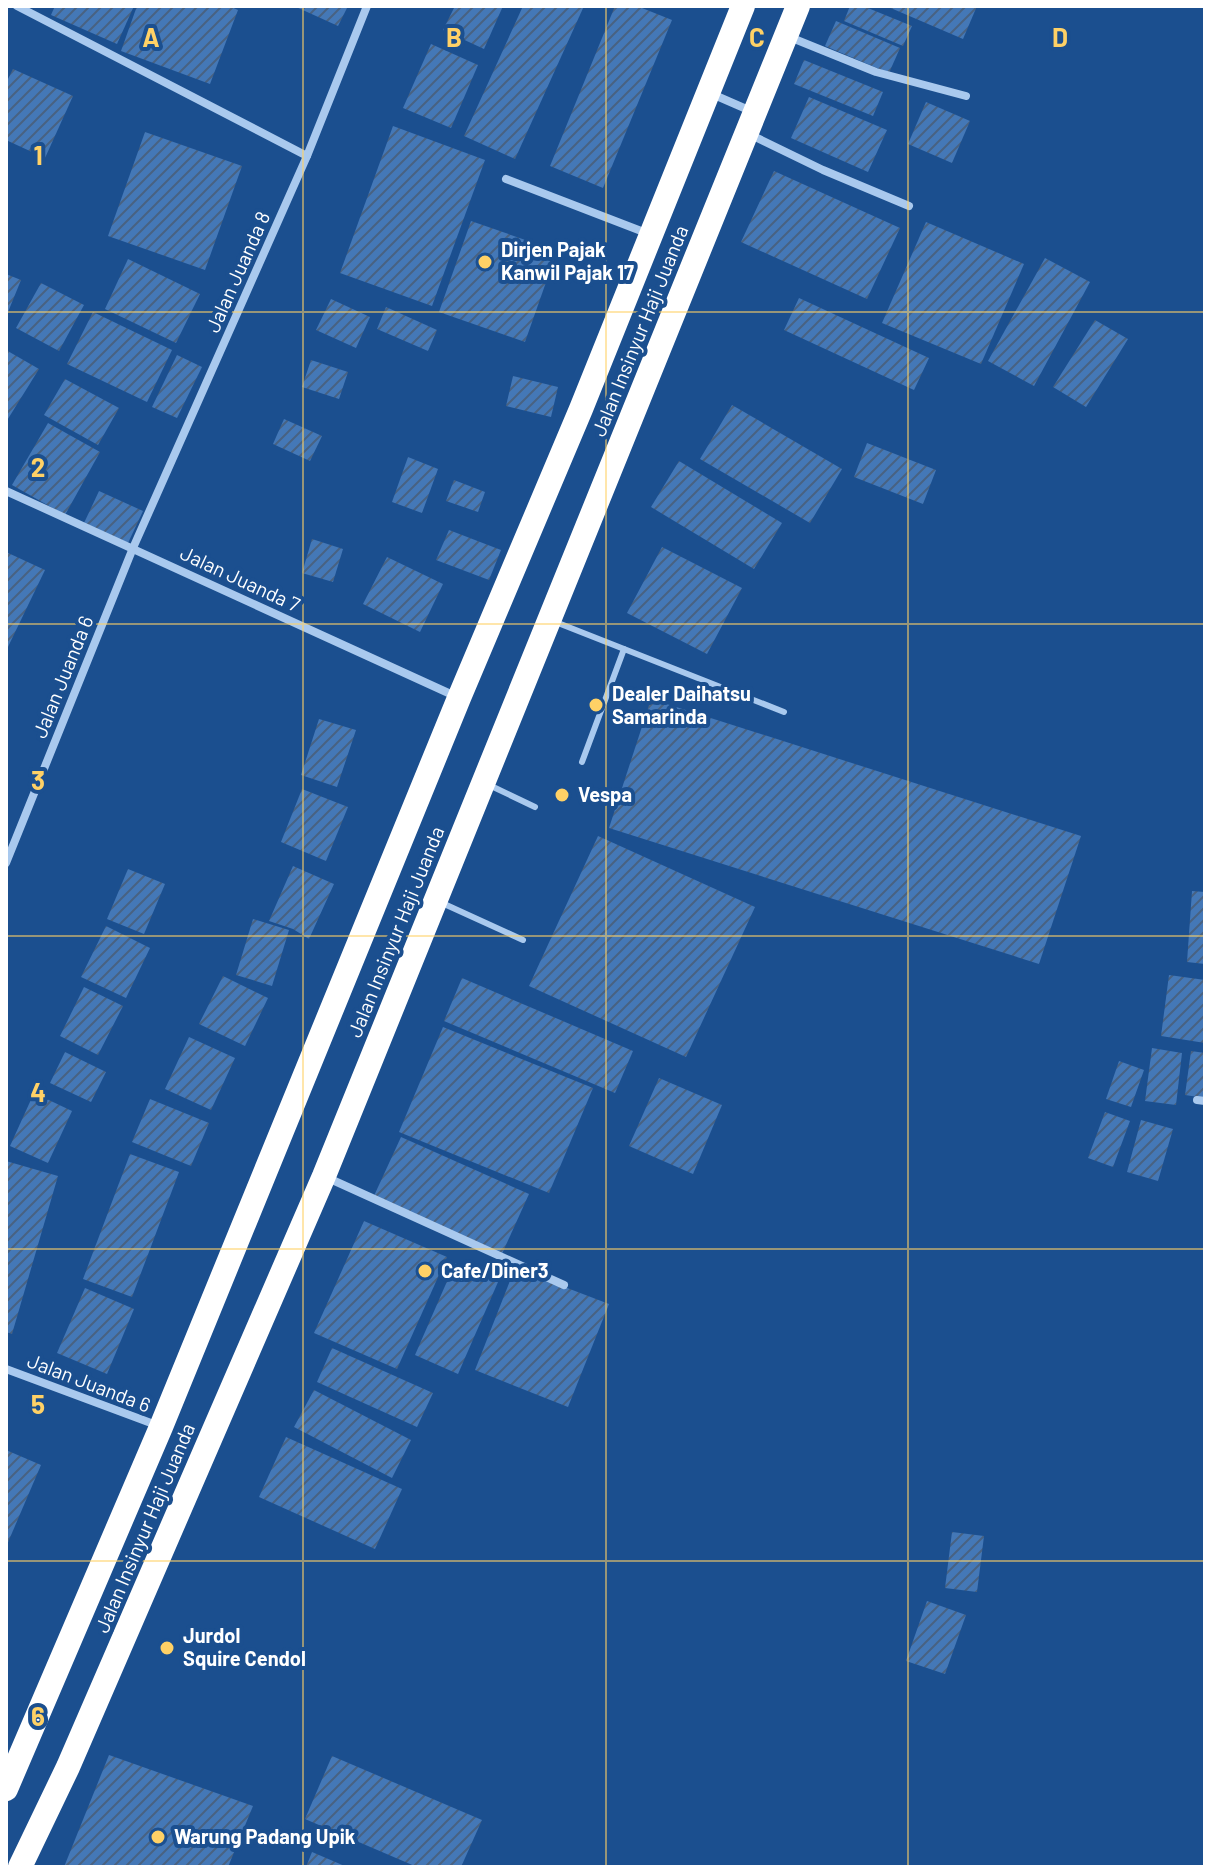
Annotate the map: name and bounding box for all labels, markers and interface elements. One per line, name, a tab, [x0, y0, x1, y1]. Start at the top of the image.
text: A	[142, 21, 160, 52]
text: B	[446, 21, 462, 52]
text: C	[749, 21, 765, 52]
text: D	[1052, 21, 1068, 52]
text: 1	[33, 139, 43, 170]
street label: Jalan Juanda 8	[200, 207, 274, 336]
street label: Jalan Insinyur Haji Juanda	[586, 222, 692, 440]
place label: Dirjen Pajak Kanwil Pajak 17	[501, 237, 634, 284]
marker: Dirjen Pajak Kanwil Pajak 17	[476, 253, 494, 271]
text: 2	[31, 451, 45, 482]
street label: Jalan Juanda 7	[177, 540, 304, 616]
street label: Jalan Juanda 6	[27, 612, 98, 741]
place label: Dealer Daihatsu Samarinda	[612, 681, 751, 728]
marker: Dealer Daihatsu Samarinda	[587, 696, 605, 714]
text: 3	[31, 764, 45, 795]
place label: Vespa	[578, 782, 632, 806]
marker: Vespa	[553, 786, 571, 804]
street label: Jalan Insinyur Haji Juanda	[342, 823, 448, 1041]
text: 4	[30, 1076, 46, 1107]
place label: Cafe/Diner3	[441, 1258, 549, 1282]
marker: Cafe/Diner3	[416, 1262, 434, 1280]
street label: Jalan Juanda 6	[24, 1348, 154, 1417]
text: 5	[31, 1388, 45, 1419]
street label: Jalan Insinyur Haji Juanda	[89, 1419, 199, 1636]
place label: Jurdol Squire Cendol	[183, 1623, 306, 1670]
marker: Jurdol Squire Cendol	[158, 1639, 176, 1657]
text: 6	[31, 1700, 45, 1731]
place label: Warung Padang Upik	[174, 1824, 356, 1848]
marker: Warung Padang Upik	[149, 1828, 167, 1846]

